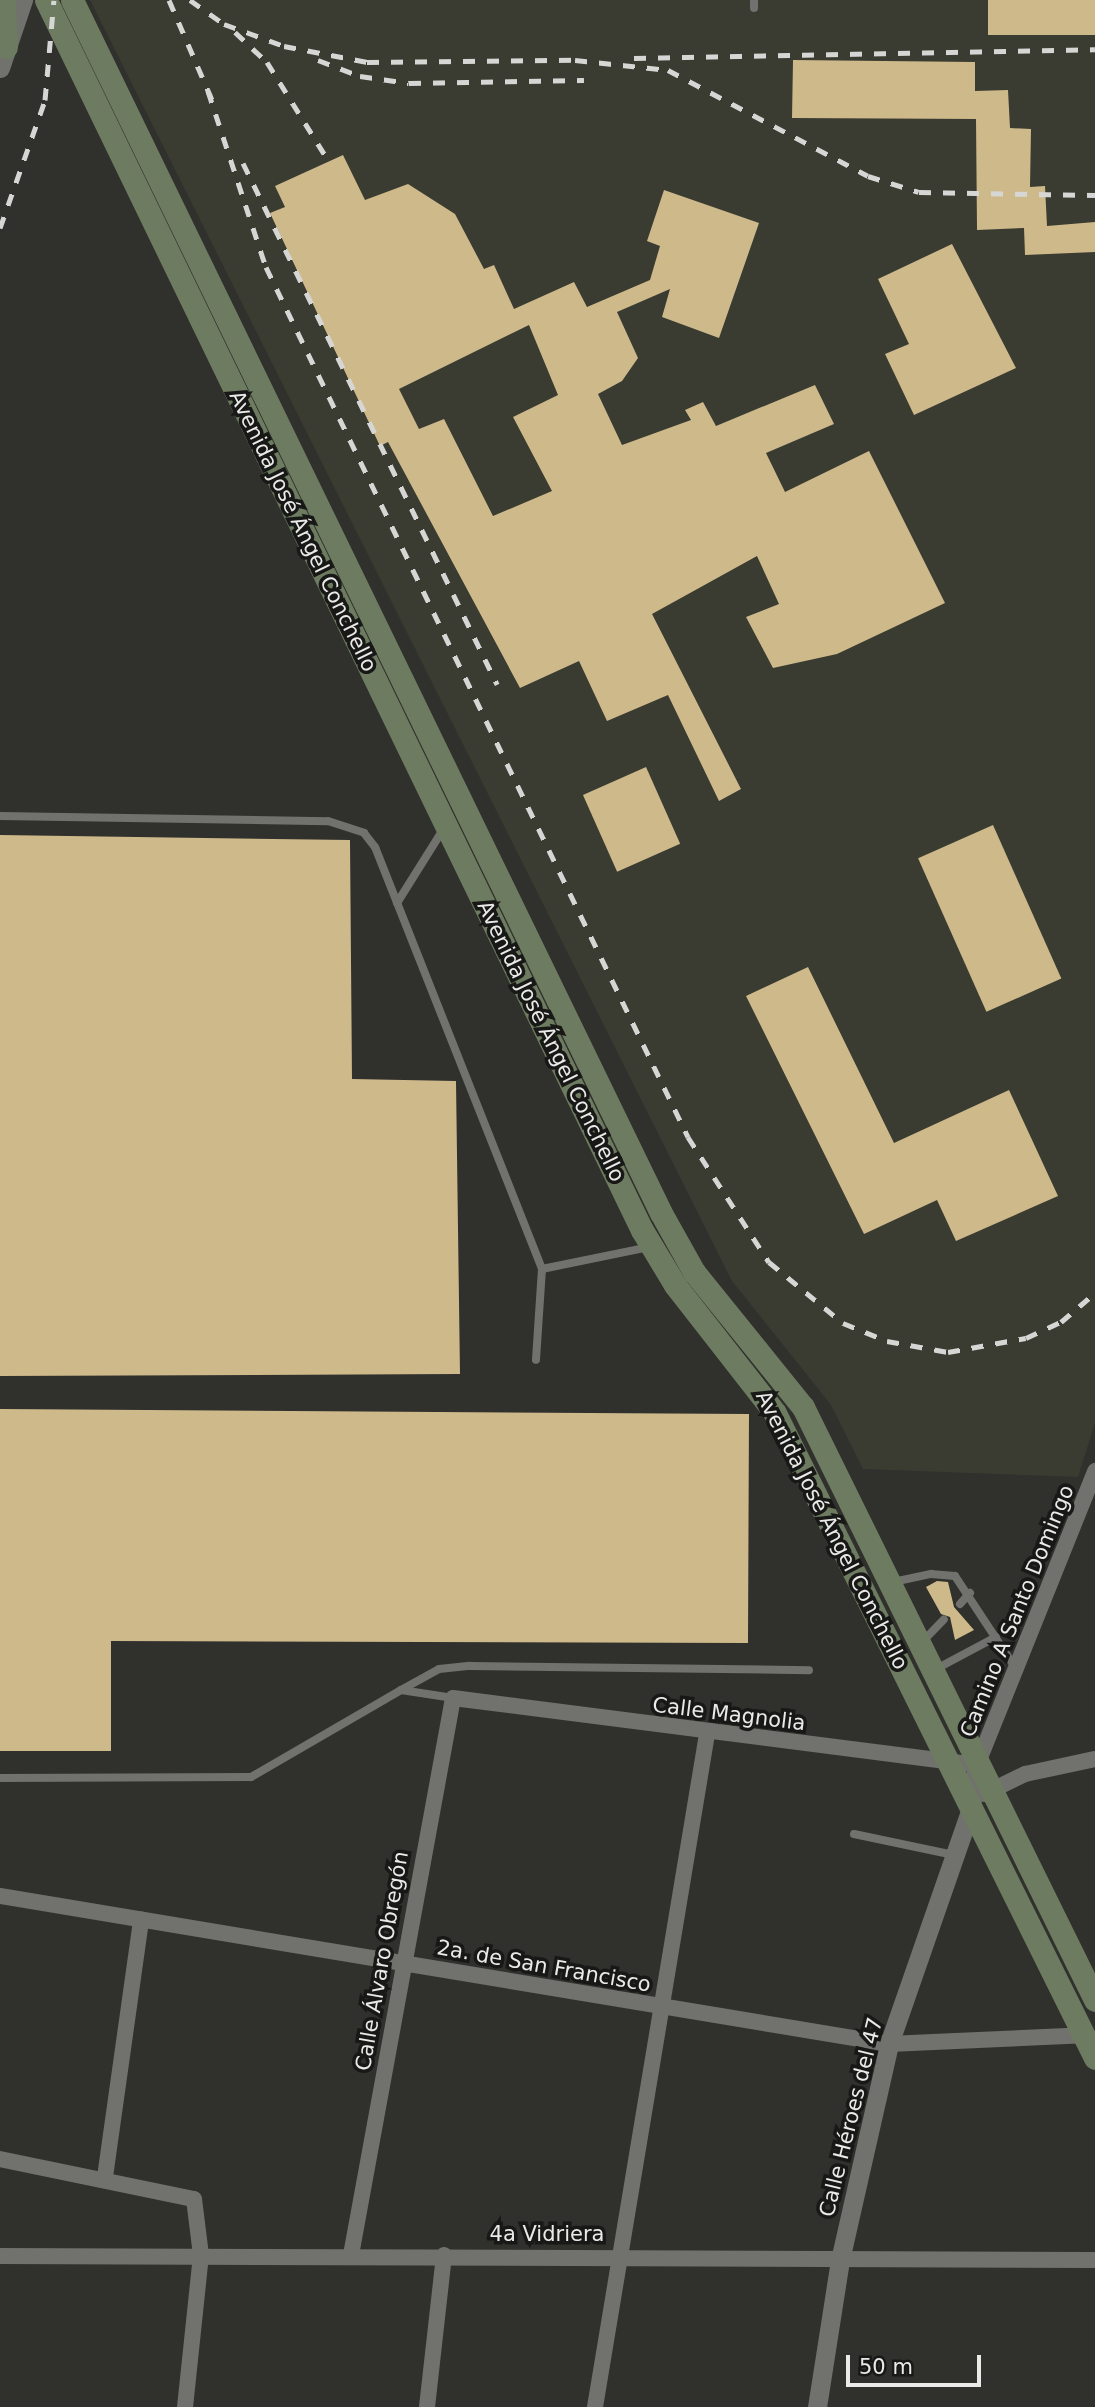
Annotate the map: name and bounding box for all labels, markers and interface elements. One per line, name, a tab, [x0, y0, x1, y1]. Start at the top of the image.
street label: Avenida José Ángel Conchello	[224, 386, 382, 676]
street label: Avenida José Ángel Conchello	[472, 896, 630, 1186]
street label: Avenida José Ángel Conchello	[750, 1386, 914, 1674]
street label: Camino A Santo Domingo	[955, 1481, 1079, 1741]
street label: Calle Magnolia	[651, 1692, 807, 1736]
street label: Calle Álvaro Obregón	[350, 1849, 414, 2073]
street label: 2a. de San Francisco	[435, 1935, 653, 1997]
street label: Calle Héroes del 47	[814, 2015, 888, 2219]
street label: 4a Vidriera	[490, 2221, 604, 2247]
scale bar	[850, 2340, 985, 2384]
text: 50 m	[859, 2355, 913, 2379]

